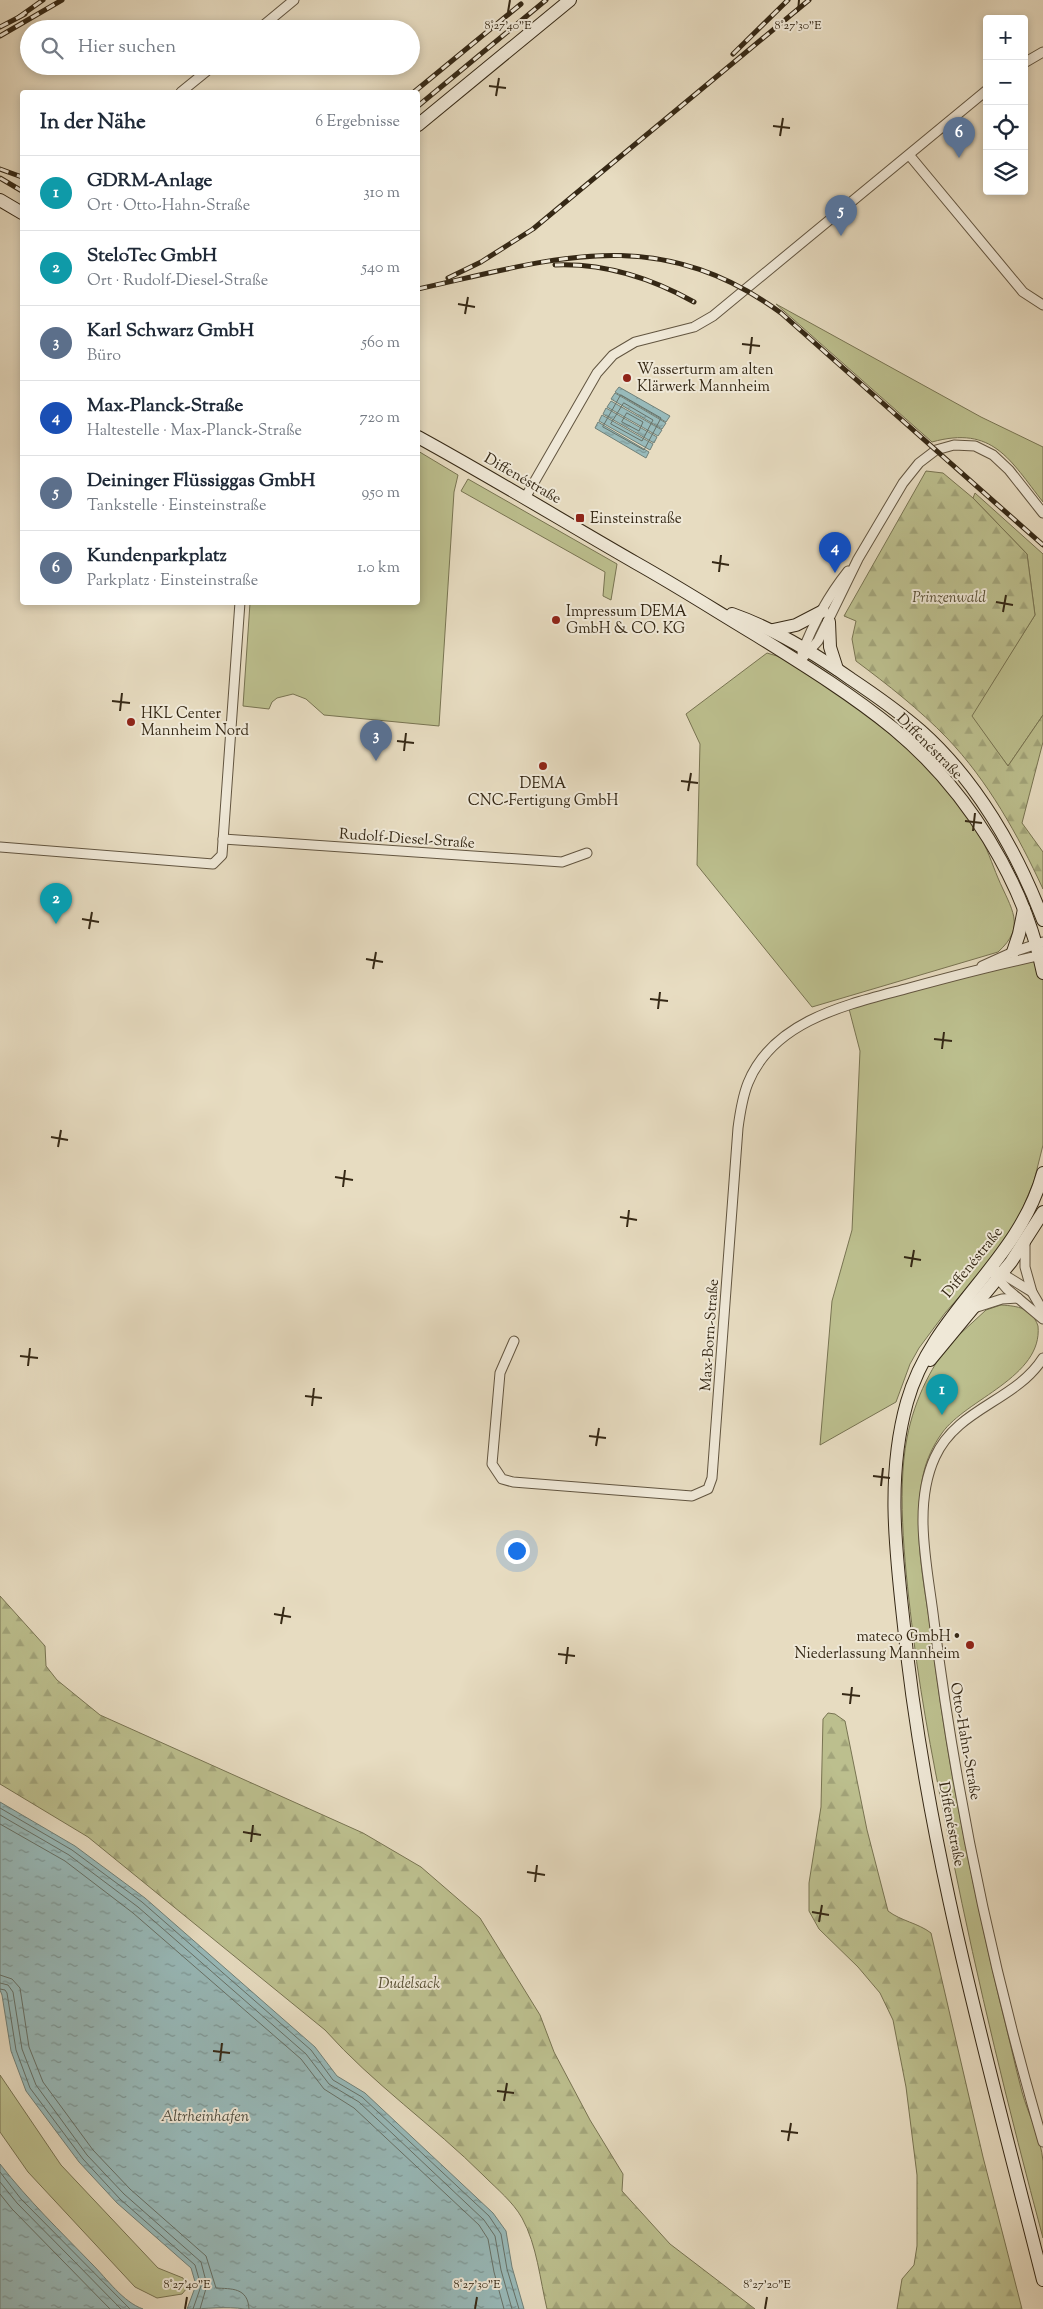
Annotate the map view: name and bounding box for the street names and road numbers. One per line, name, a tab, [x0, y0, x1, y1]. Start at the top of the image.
street label: Diffenéstraße	[480, 449, 565, 510]
street label: Diffenéstraße	[891, 709, 967, 785]
street label: Rudolf-Diesel-Straße	[338, 824, 476, 855]
street label: Diffenéstraße	[938, 1223, 1008, 1303]
street label: Max-Born-Straße	[696, 1278, 725, 1392]
street label: Otto-Hahn-Straße	[944, 1681, 985, 1802]
street label: Diffenéstraße	[932, 1780, 969, 1869]

